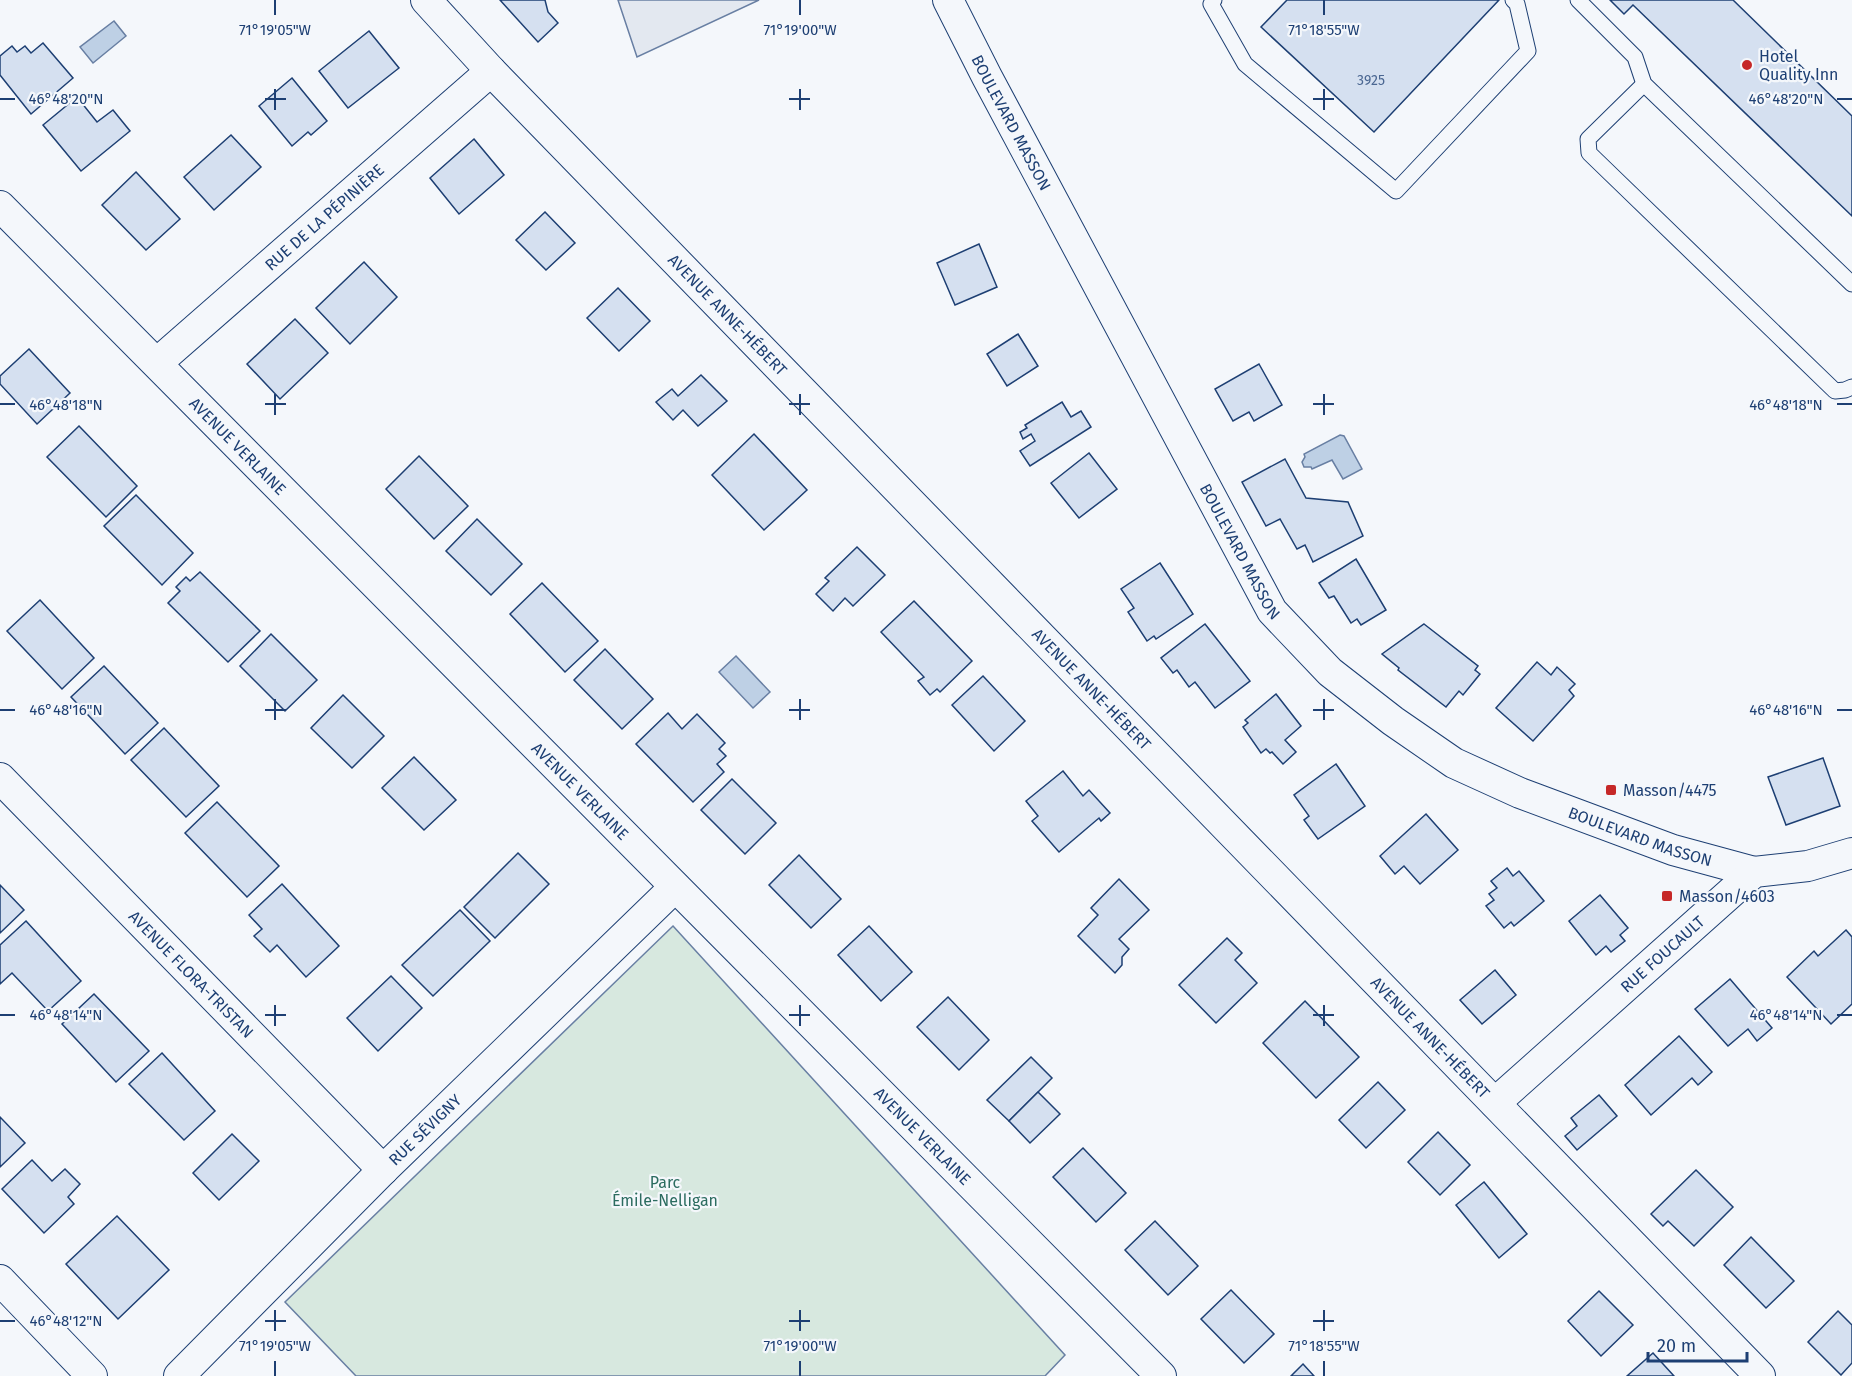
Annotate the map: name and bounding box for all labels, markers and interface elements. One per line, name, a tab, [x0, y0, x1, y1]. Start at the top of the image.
text: 71°19'05"W	[239, 21, 312, 39]
text: 71°19'00"W	[763, 21, 837, 39]
text: 71°18'55"W	[1288, 21, 1360, 39]
place label: Hotel Quality Inn	[1759, 47, 1838, 84]
street label: BOULEVARD MASSON	[967, 52, 1055, 194]
marker: Hotel Quality Inn	[1740, 58, 1754, 72]
house number: 3925	[1357, 72, 1385, 89]
text: 46°48'20"N	[29, 90, 103, 108]
text: 46°48'20"N	[1749, 90, 1823, 108]
street label: RUE DE LA PÉPINIÈRE	[261, 160, 388, 274]
street label: AVENUE ANNE-HÉBERT	[664, 250, 791, 380]
street label: AVENUE VERLAINE	[185, 394, 290, 499]
text: 46°48'18"N	[29, 396, 103, 414]
text: 46°48'18"N	[1749, 396, 1823, 414]
street label: BOULEVARD MASSON	[1196, 481, 1284, 624]
street label: AVENUE ANNE-HÉBERT	[1028, 624, 1155, 754]
text: 46°48'16"N	[29, 701, 103, 719]
text: 46°48'16"N	[1749, 701, 1823, 719]
street label: AVENUE VERLAINE	[528, 739, 632, 844]
place label: Masson/4475	[1623, 781, 1717, 800]
marker: Masson/4475	[1604, 783, 1618, 797]
street label: BOULEVARD MASSON	[1566, 803, 1714, 870]
place label: Masson/4603	[1679, 887, 1775, 906]
marker: Masson/4603	[1660, 889, 1674, 903]
street label: AVENUE FLORA-TRISTAN	[125, 907, 257, 1042]
street label: RUE FOUCAULT	[1617, 912, 1709, 997]
street label: AVENUE ANNE-HÉBERT	[1367, 973, 1494, 1103]
text: 46°48'14"N	[30, 1006, 102, 1024]
text: 46°48'14"N	[1750, 1006, 1822, 1024]
street label: AVENUE VERLAINE	[870, 1084, 975, 1189]
street label: RUE SÉVIGNY	[385, 1090, 465, 1169]
park label: Parc Émile-Nelligan	[612, 1173, 718, 1210]
text: 46°48'12"N	[29, 1312, 103, 1330]
scale bar	[1648, 1325, 1747, 1363]
text: 20 m	[1657, 1335, 1696, 1357]
text: 71°19'05"W	[239, 1337, 312, 1355]
text: 71°19'00"W	[763, 1337, 837, 1355]
text: 71°18'55"W	[1288, 1337, 1360, 1355]

